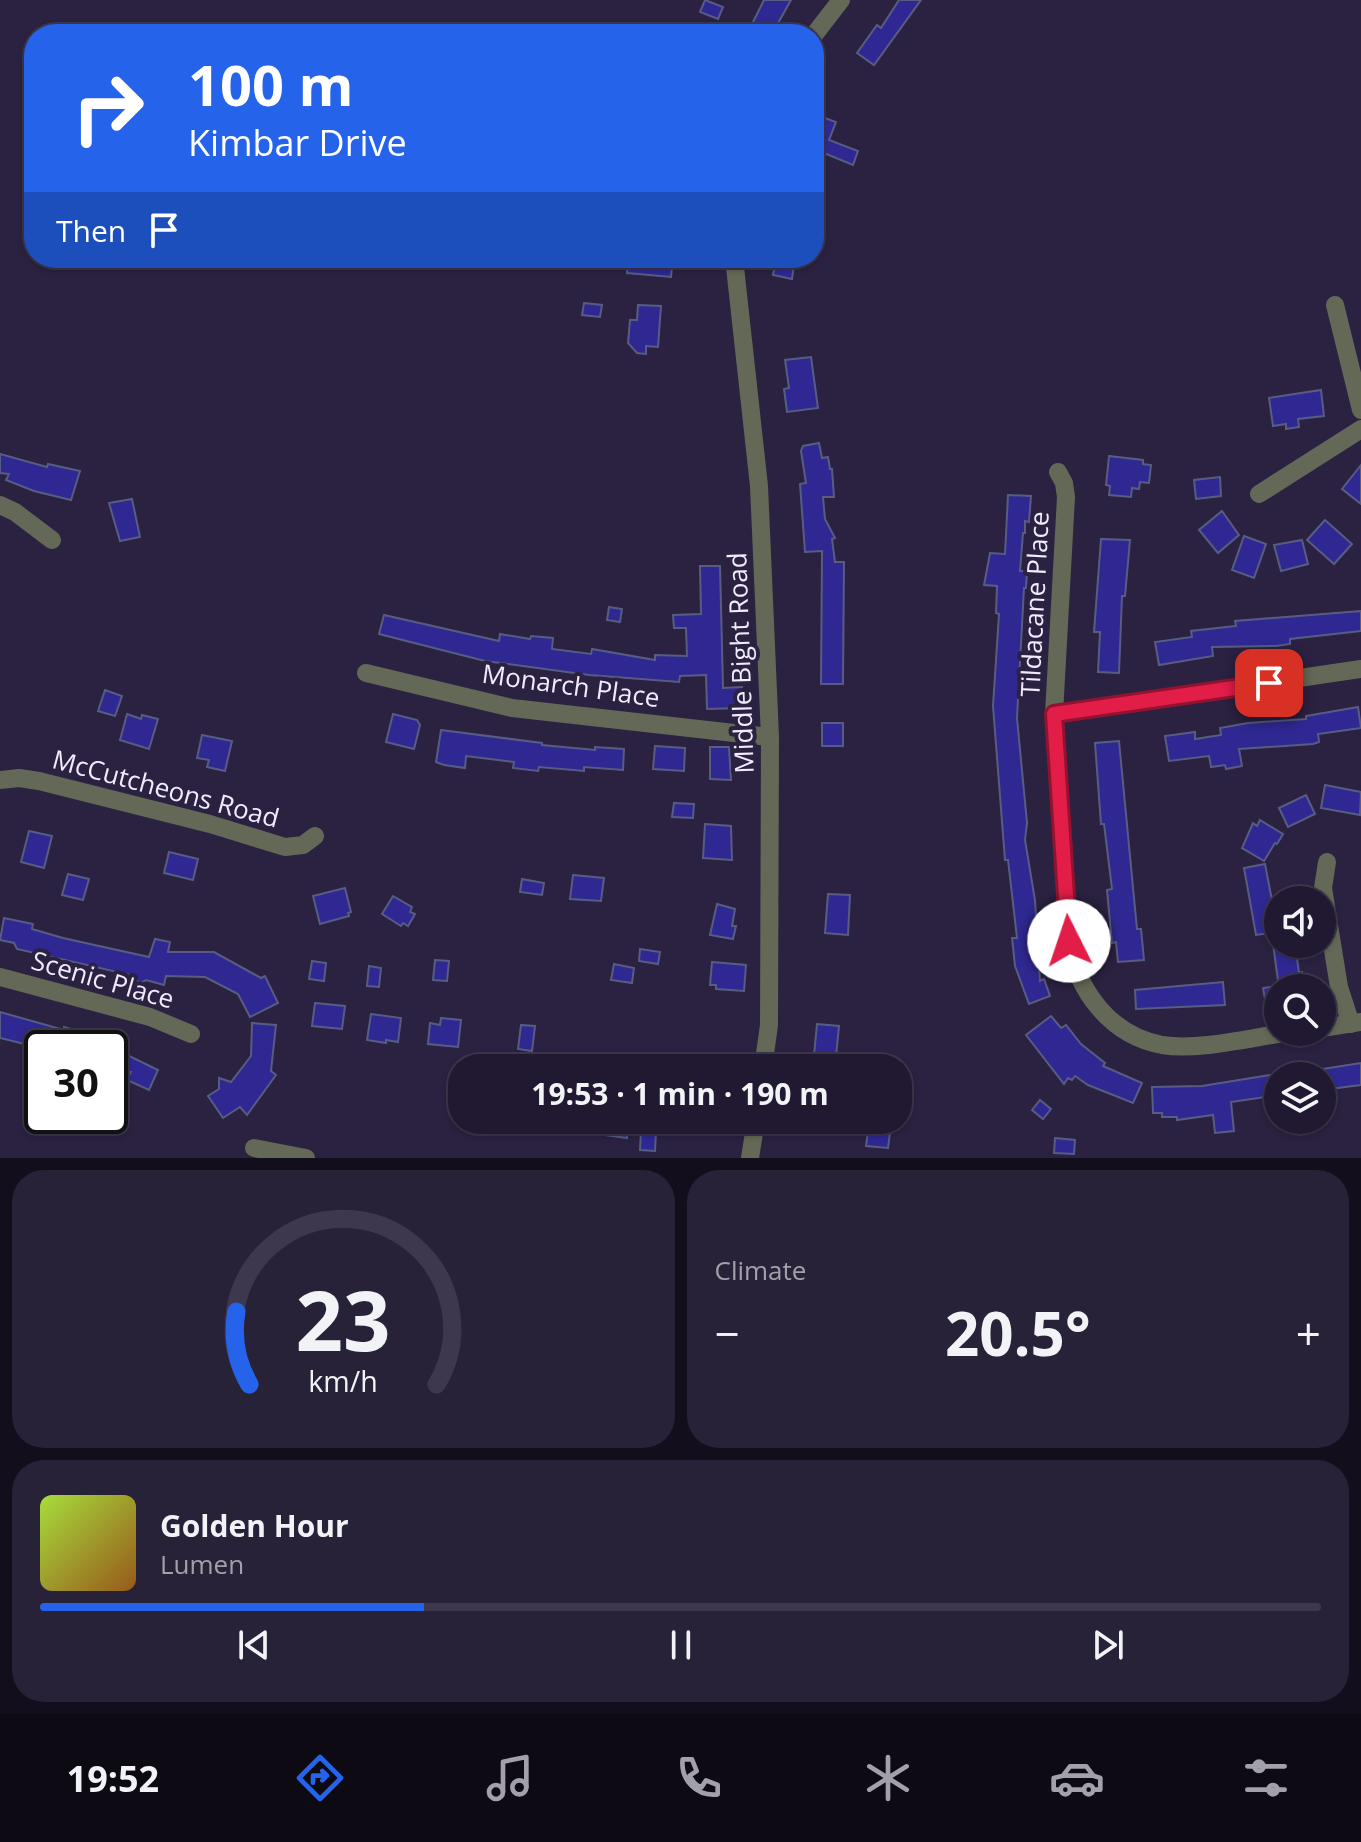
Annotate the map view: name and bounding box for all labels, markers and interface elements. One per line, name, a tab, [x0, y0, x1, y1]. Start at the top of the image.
text: 100 m	[188, 46, 354, 122]
icon: right	[56, 56, 160, 160]
text: Kimbar Drive	[188, 118, 407, 167]
icon: arrive	[142, 208, 186, 252]
text: Then	[56, 210, 126, 251]
street label: Tildacane Place	[1011, 510, 1057, 698]
street label: Middle Bight Road	[718, 552, 762, 774]
pin	[1235, 649, 1303, 717]
street label: Monarch Place	[480, 655, 662, 715]
icon: arrive	[1247, 661, 1291, 705]
street label: McCutcheons Road	[49, 740, 283, 836]
map controls	[1264, 886, 1336, 1134]
button: sound	[1264, 886, 1336, 958]
position arrow	[1027, 899, 1111, 983]
street label: Scenic Place	[28, 941, 178, 1017]
button: search	[1264, 974, 1336, 1046]
speed limit sign: 30	[24, 1030, 128, 1134]
button: layers	[1264, 1062, 1336, 1134]
text: 19:53 · 1 min · 190 m	[531, 1073, 829, 1114]
text: Climate	[715, 1252, 806, 1288]
text: 23	[296, 1262, 391, 1375]
text: 20.5°	[945, 1292, 1091, 1374]
text: −	[715, 1303, 740, 1363]
text: +	[1296, 1303, 1321, 1363]
text: km/h	[309, 1361, 378, 1400]
text: Golden Hour	[160, 1505, 349, 1546]
text: Lumen	[160, 1546, 244, 1582]
icon: previous	[232, 1623, 276, 1667]
icon: pause	[659, 1623, 703, 1667]
icon: next	[1086, 1623, 1130, 1667]
icon: directions	[292, 1750, 348, 1806]
icon: music	[482, 1750, 538, 1806]
icon: phone	[671, 1750, 727, 1806]
icon: climate	[860, 1750, 916, 1806]
icon: car	[1049, 1750, 1105, 1806]
icon: filters	[1238, 1750, 1294, 1806]
text: 19:52	[67, 1754, 159, 1803]

